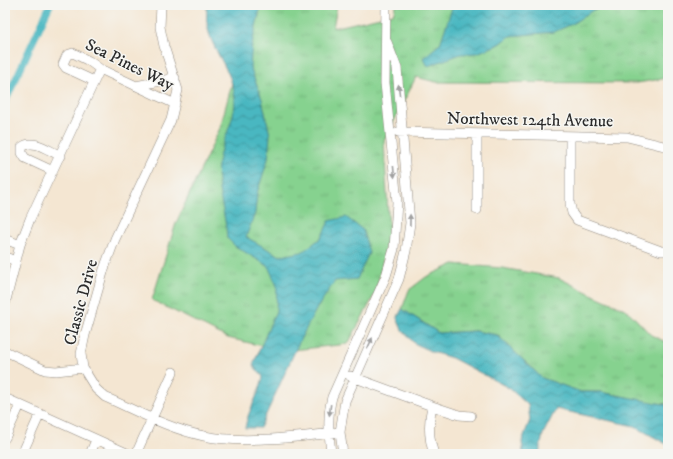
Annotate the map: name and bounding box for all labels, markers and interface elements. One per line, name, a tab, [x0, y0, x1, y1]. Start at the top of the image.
street label: Sea Pines Way	[82, 34, 178, 96]
one-way arrow	[396, 84, 403, 96]
street label: Northwest 124th Avenue	[447, 108, 613, 132]
one-way arrow	[391, 166, 398, 178]
one-way arrow	[406, 214, 413, 226]
street label: Classic Drive	[59, 257, 103, 348]
one-way arrow	[368, 336, 374, 348]
one-way arrow	[327, 404, 333, 416]

